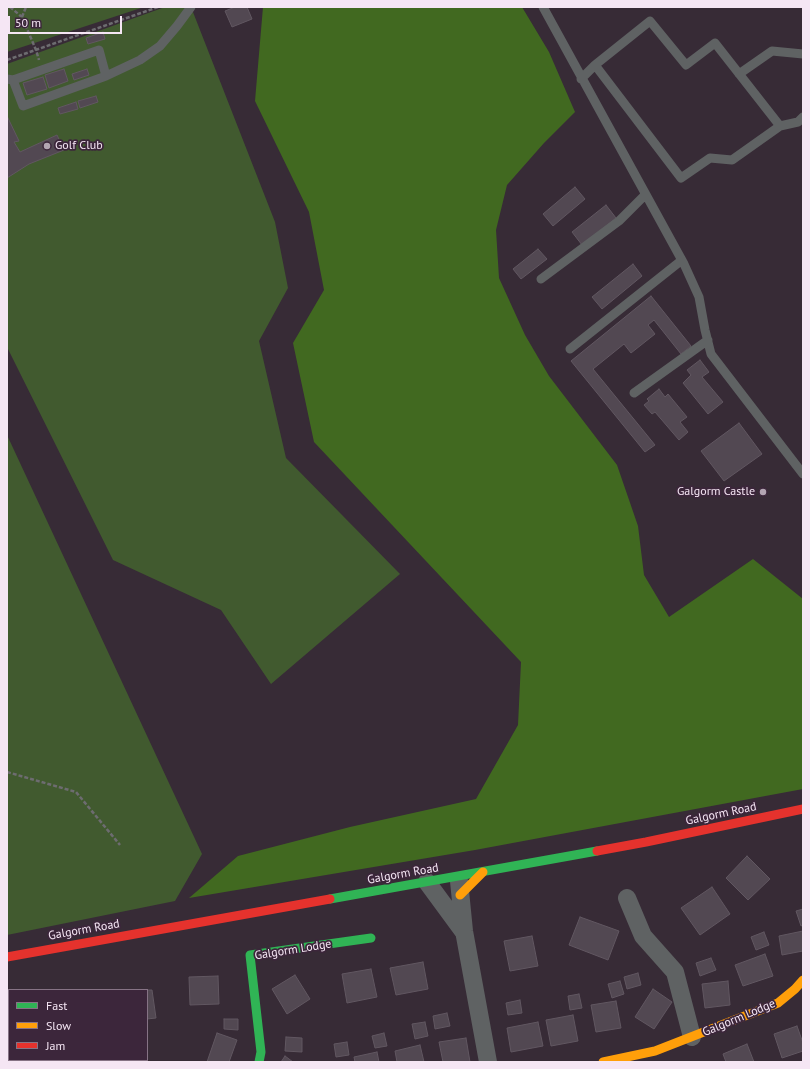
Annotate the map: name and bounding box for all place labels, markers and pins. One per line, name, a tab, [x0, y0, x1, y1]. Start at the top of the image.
place label: Golf Club	[55, 139, 103, 153]
marker: Golf Club	[42, 141, 52, 151]
place label: Galgorm Castle	[677, 485, 755, 499]
marker: Galgorm Castle	[758, 487, 768, 497]

